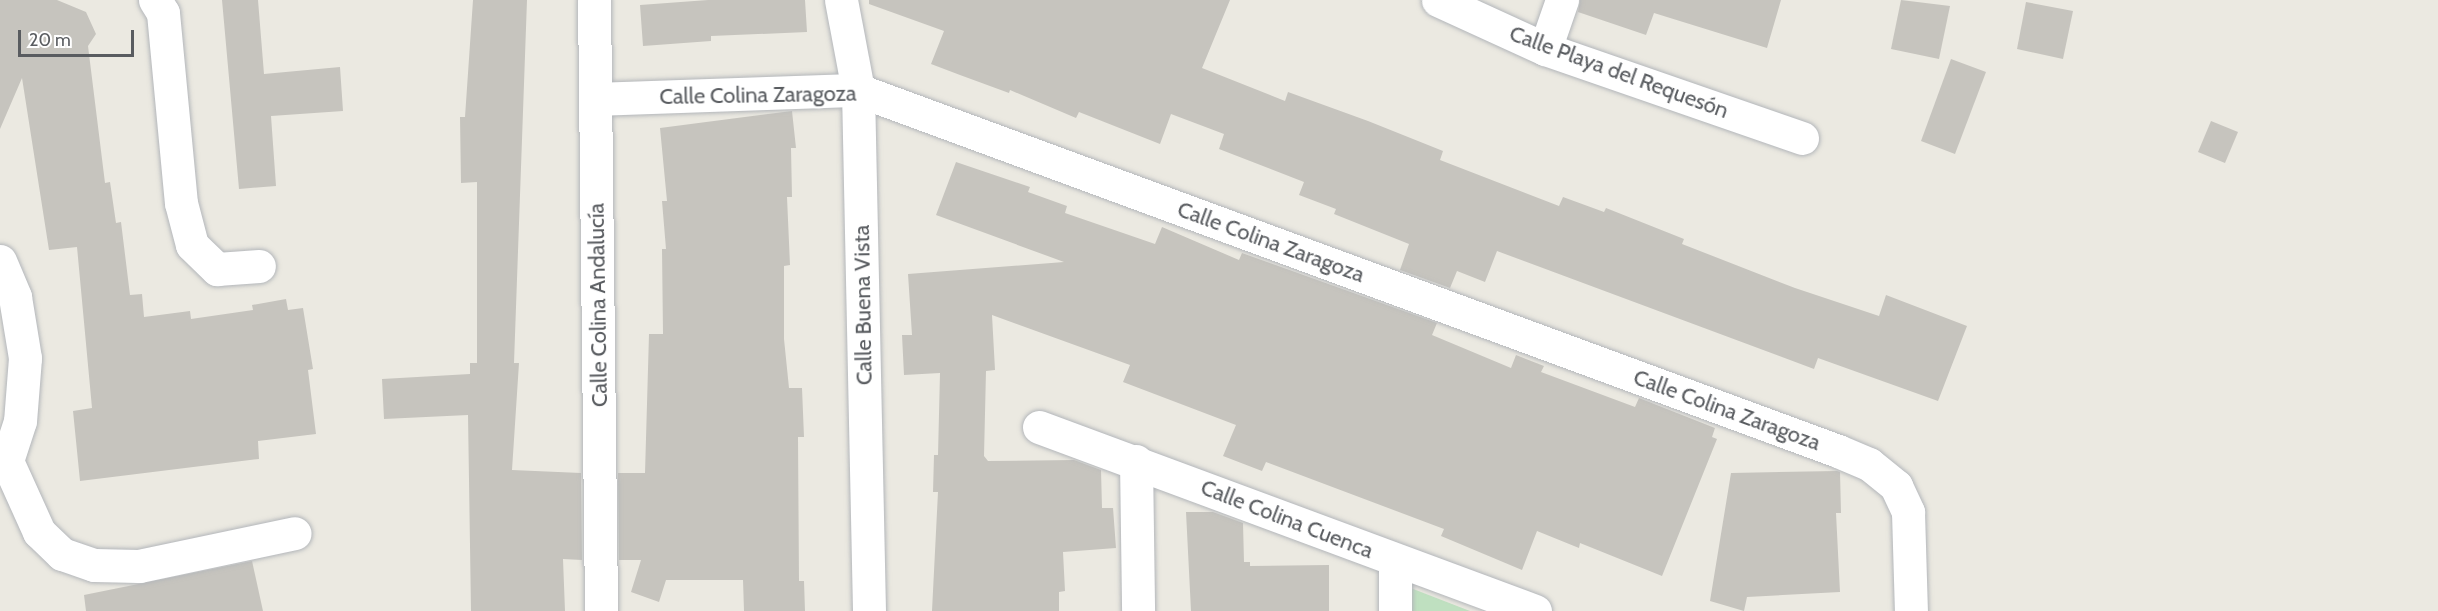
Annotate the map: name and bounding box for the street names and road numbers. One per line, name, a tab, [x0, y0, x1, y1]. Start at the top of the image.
street label: Calle Playa del Requesón	[1506, 20, 1732, 124]
street label: Calle Colina Zaragoza	[659, 80, 857, 110]
street label: Calle Colina Zaragoza	[1174, 196, 1368, 288]
street label: Calle Colina Andalucía	[583, 203, 613, 407]
street label: Calle Buena Vista	[848, 225, 878, 385]
street label: Calle Colina Zaragoza	[1630, 364, 1824, 456]
street label: Calle Colina Cuenca	[1197, 474, 1377, 564]

